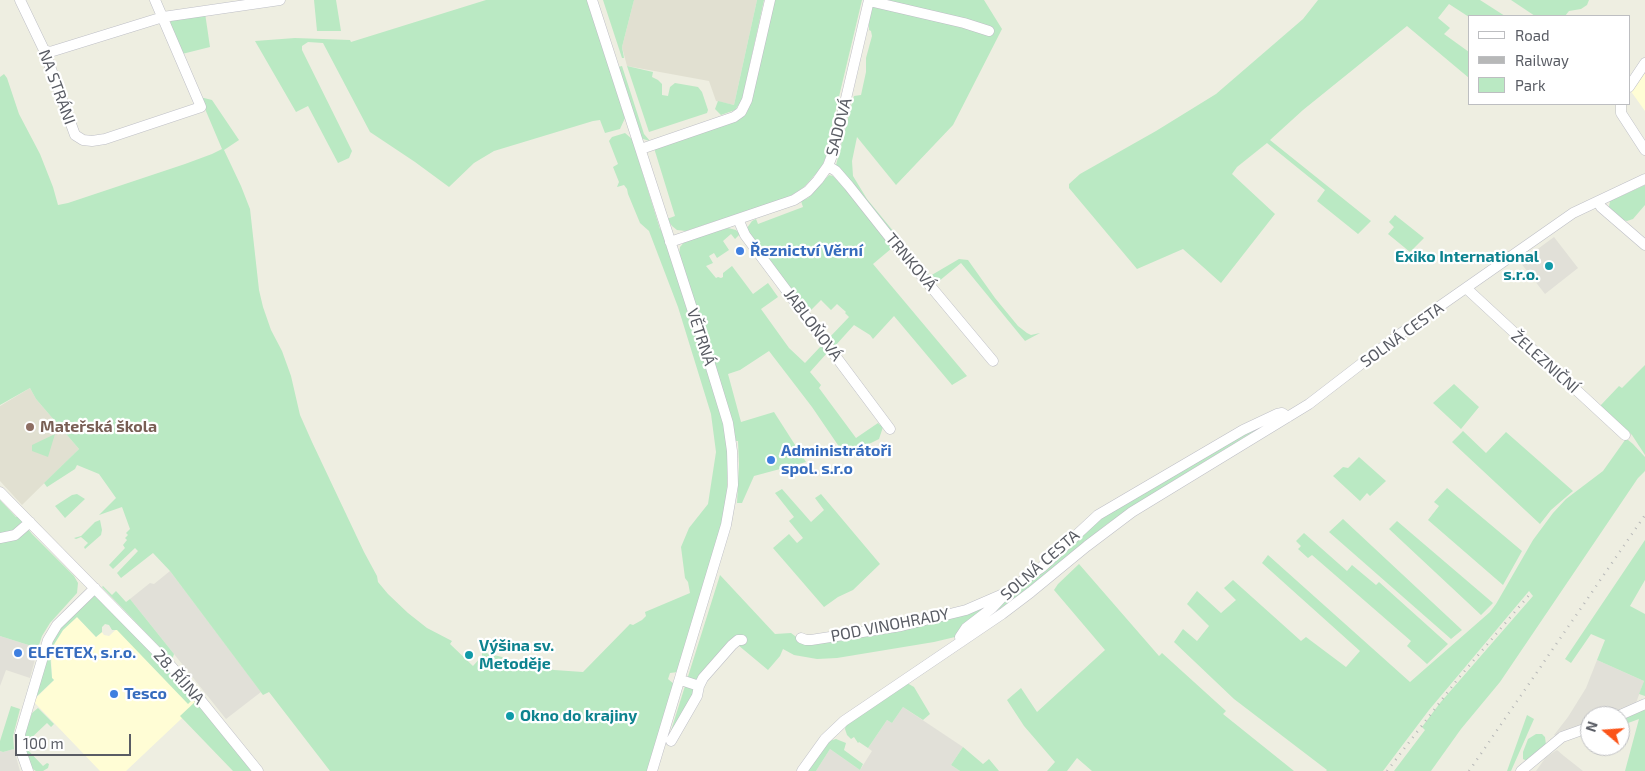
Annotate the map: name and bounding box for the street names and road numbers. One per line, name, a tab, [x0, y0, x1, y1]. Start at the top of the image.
street label: NA STRÁNI	[35, 47, 79, 127]
street label: SADOVÁ	[822, 96, 856, 158]
street label: TRNKOVÁ	[881, 229, 941, 295]
street label: JABLOŇOVÁ	[780, 285, 846, 365]
street label: SOLNÁ CESTA	[1357, 298, 1447, 372]
street label: VĚTRNÁ	[683, 306, 719, 368]
street label: ŽELEZNIČNÍ	[1507, 327, 1583, 397]
street label: SOLNÁ CESTA	[997, 526, 1083, 604]
street label: POD VINOHRADY	[829, 604, 951, 646]
street label: 28. ŘÍJNA	[150, 646, 208, 708]

